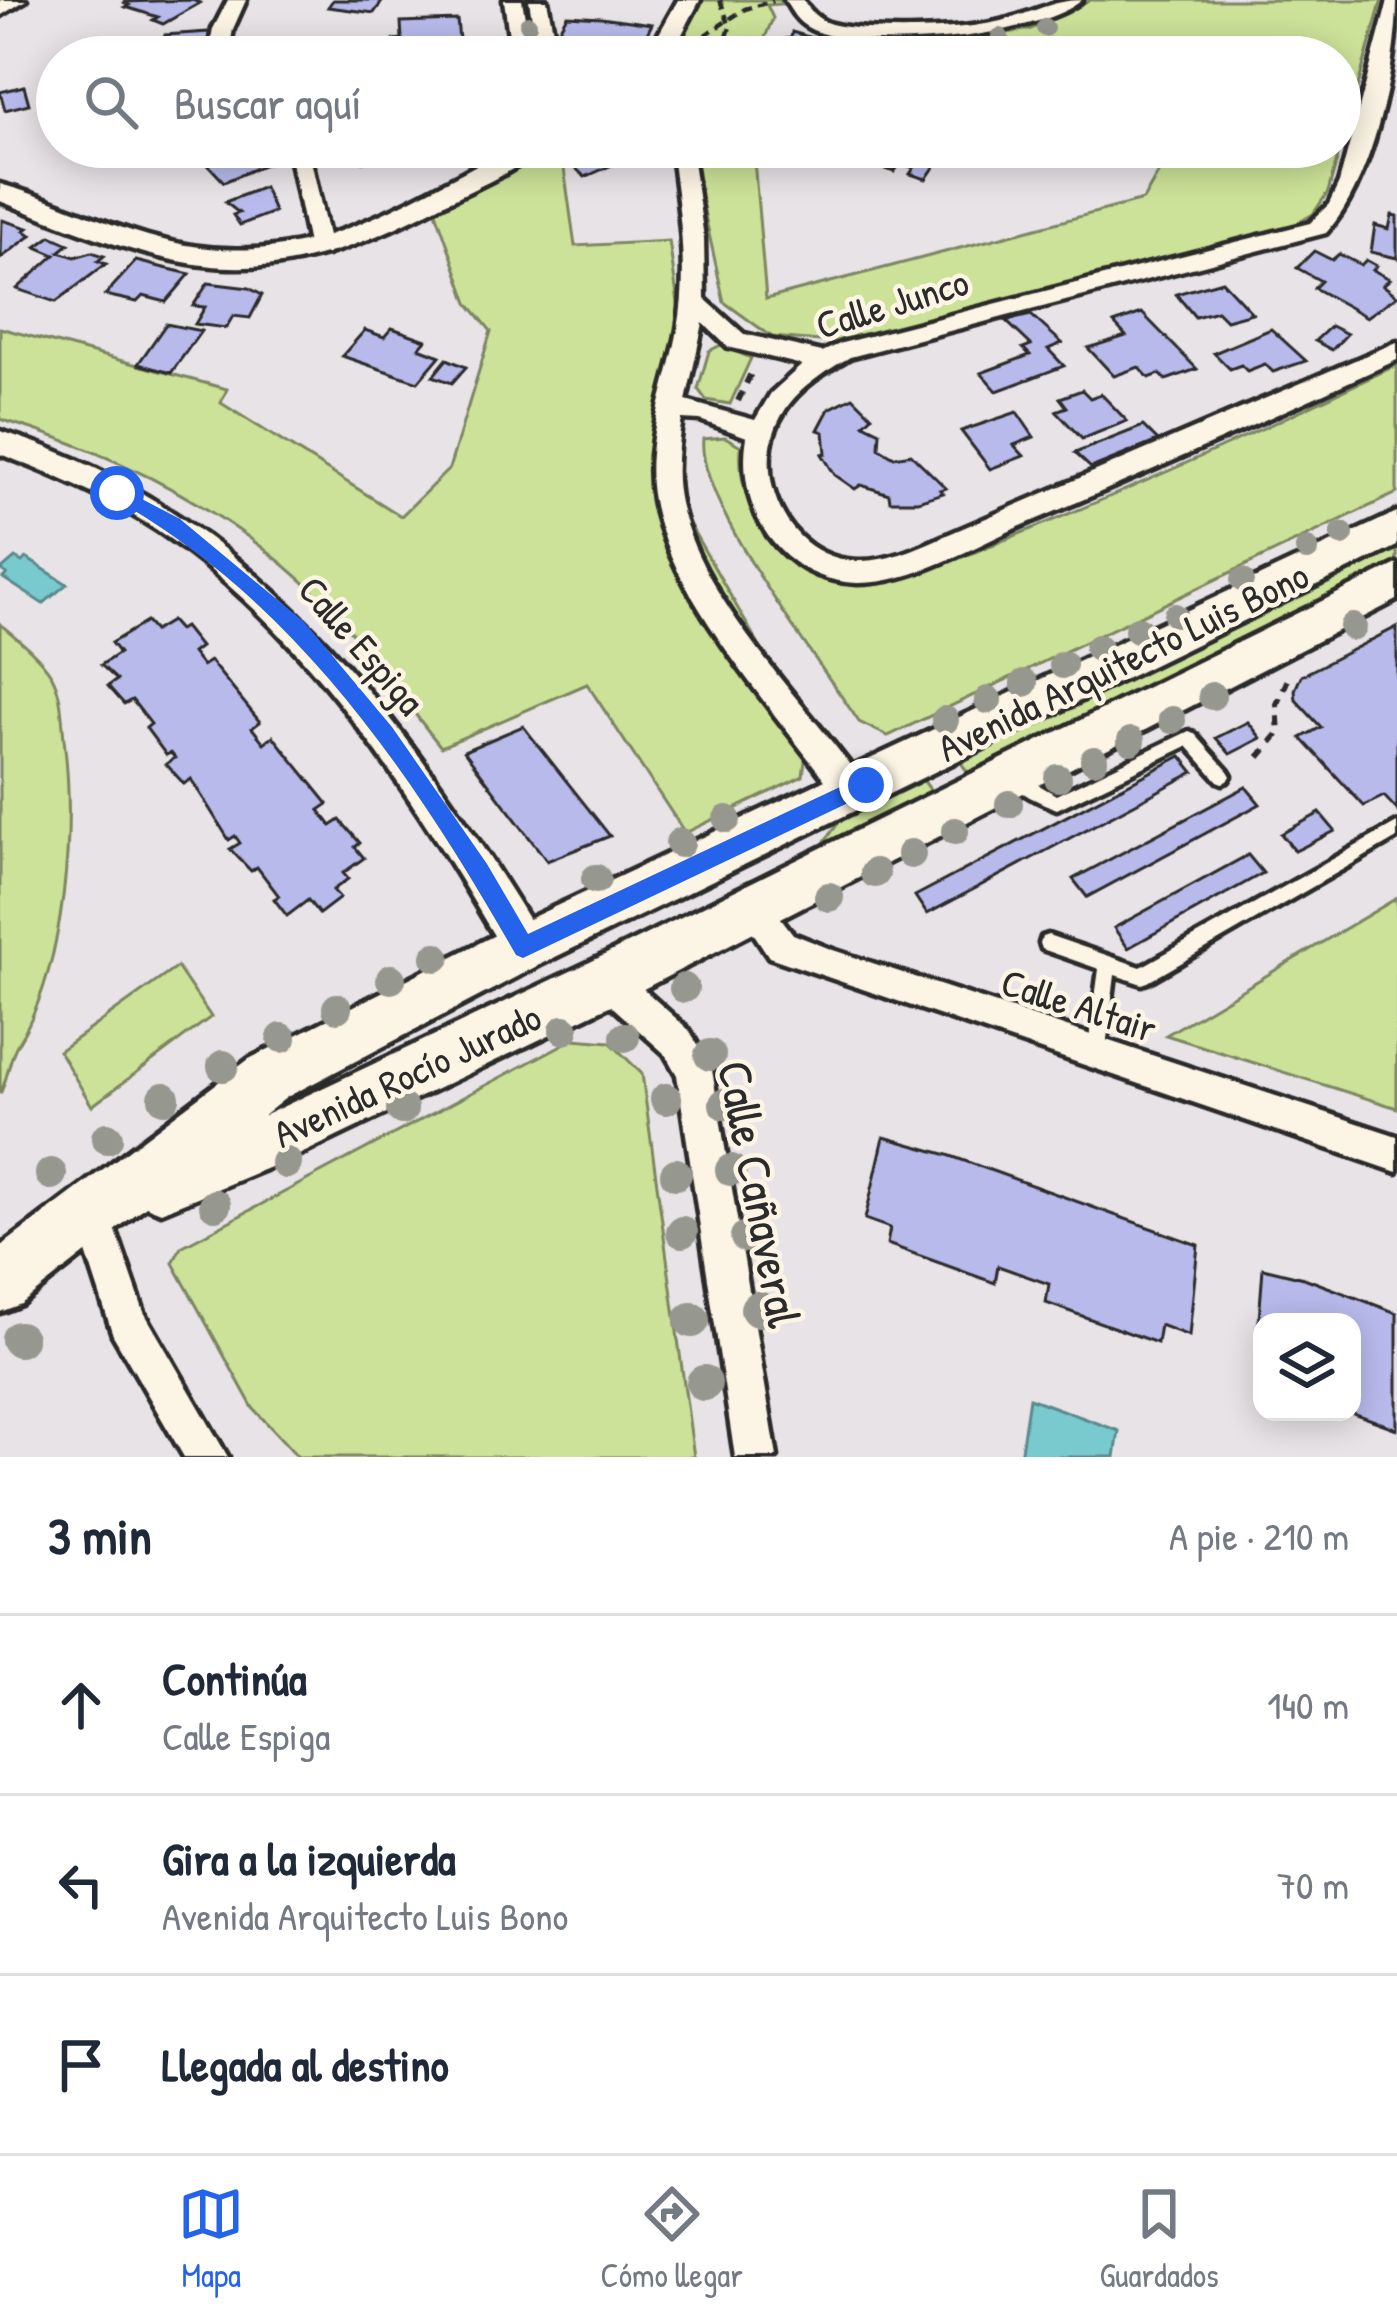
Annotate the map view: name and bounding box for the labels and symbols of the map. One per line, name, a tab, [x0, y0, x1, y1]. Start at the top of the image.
street label: Calle Junco	[809, 254, 974, 351]
route start	[90, 466, 144, 520]
street label: Avenida Arquitecto Luis Bono	[929, 548, 1317, 773]
street label: Calle Espiga	[287, 564, 438, 726]
route end	[839, 758, 893, 812]
street label: Calle Altair	[995, 955, 1163, 1054]
street label: Avenida Rocío Jurado	[265, 989, 549, 1160]
street label: Calle Cañaveral	[703, 1055, 818, 1333]

